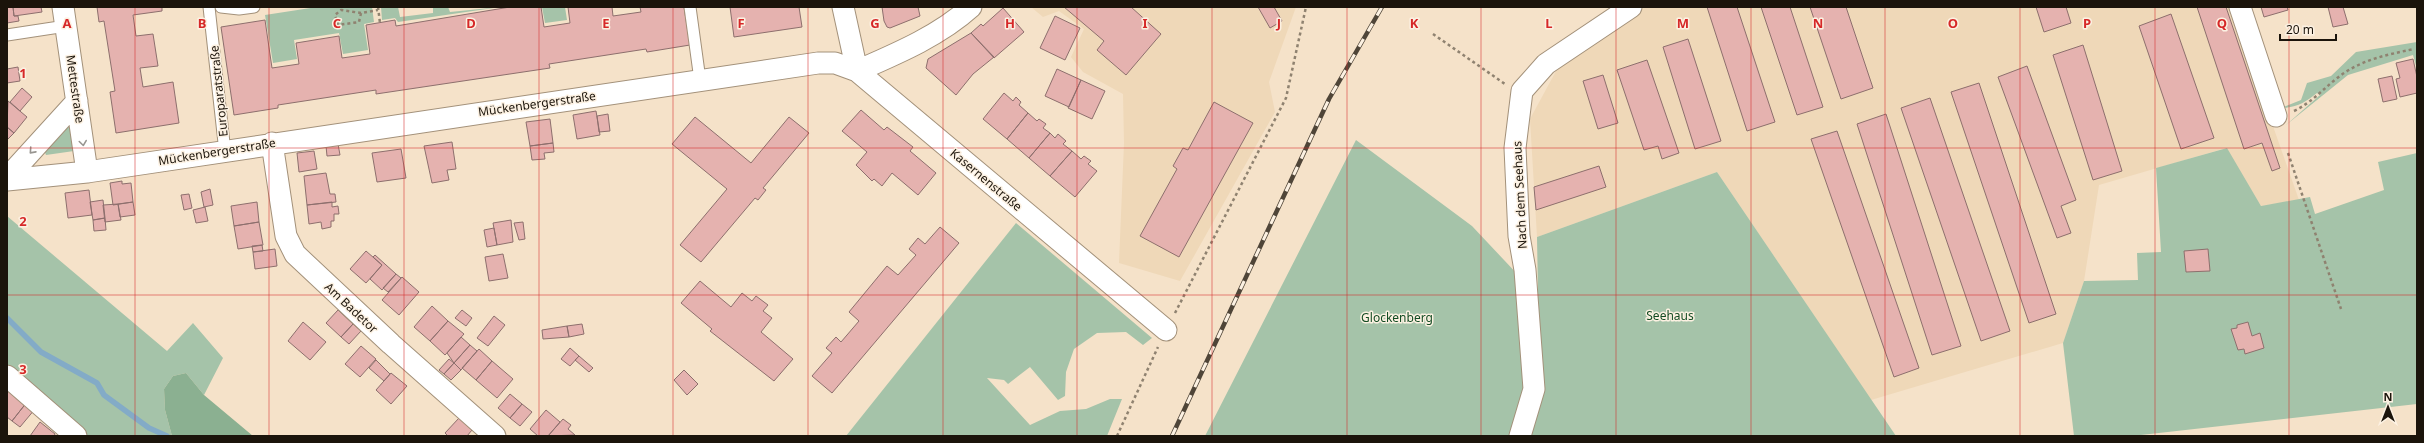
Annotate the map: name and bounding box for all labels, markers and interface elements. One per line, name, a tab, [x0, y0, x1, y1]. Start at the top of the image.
text: A	[63, 14, 72, 32]
text: B	[198, 14, 206, 32]
text: C	[333, 14, 341, 32]
text: D	[466, 14, 476, 32]
text: E	[602, 14, 610, 32]
text: F	[737, 14, 745, 32]
text: G	[870, 14, 880, 32]
text: H	[1005, 14, 1015, 32]
text: I	[1142, 14, 1148, 32]
text: J	[1276, 14, 1281, 32]
text: K	[1410, 14, 1419, 32]
text: L	[1545, 14, 1553, 32]
text: M	[1677, 14, 1689, 32]
text: N	[1813, 14, 1823, 32]
text: O	[1948, 14, 1958, 32]
text: P	[2083, 14, 2091, 32]
text: Q	[2217, 14, 2227, 32]
scale bar	[2280, 16, 2336, 42]
text: 20 m	[2286, 21, 2314, 38]
street label: Europaratstraße	[205, 44, 232, 138]
street label: Mettestraße	[62, 54, 89, 124]
text: 1	[19, 64, 27, 82]
street label: Mückenbergerstraße	[477, 87, 597, 120]
street label: Mückenbergerstraße	[157, 134, 277, 169]
one-way arrow	[78, 140, 87, 146]
street label: Nach dem Seehaus	[1508, 140, 1531, 249]
street label: Kasernenstraße	[947, 144, 1026, 215]
one-way arrow	[29, 146, 37, 154]
text: 2	[19, 212, 27, 230]
street label: Am Badetor	[321, 278, 382, 337]
park label: Seehaus	[1646, 307, 1694, 324]
park label: Glockenberg	[1361, 309, 1433, 326]
text: 3	[19, 360, 27, 378]
north arrow	[2368, 387, 2408, 427]
text: N	[2384, 389, 2392, 404]

